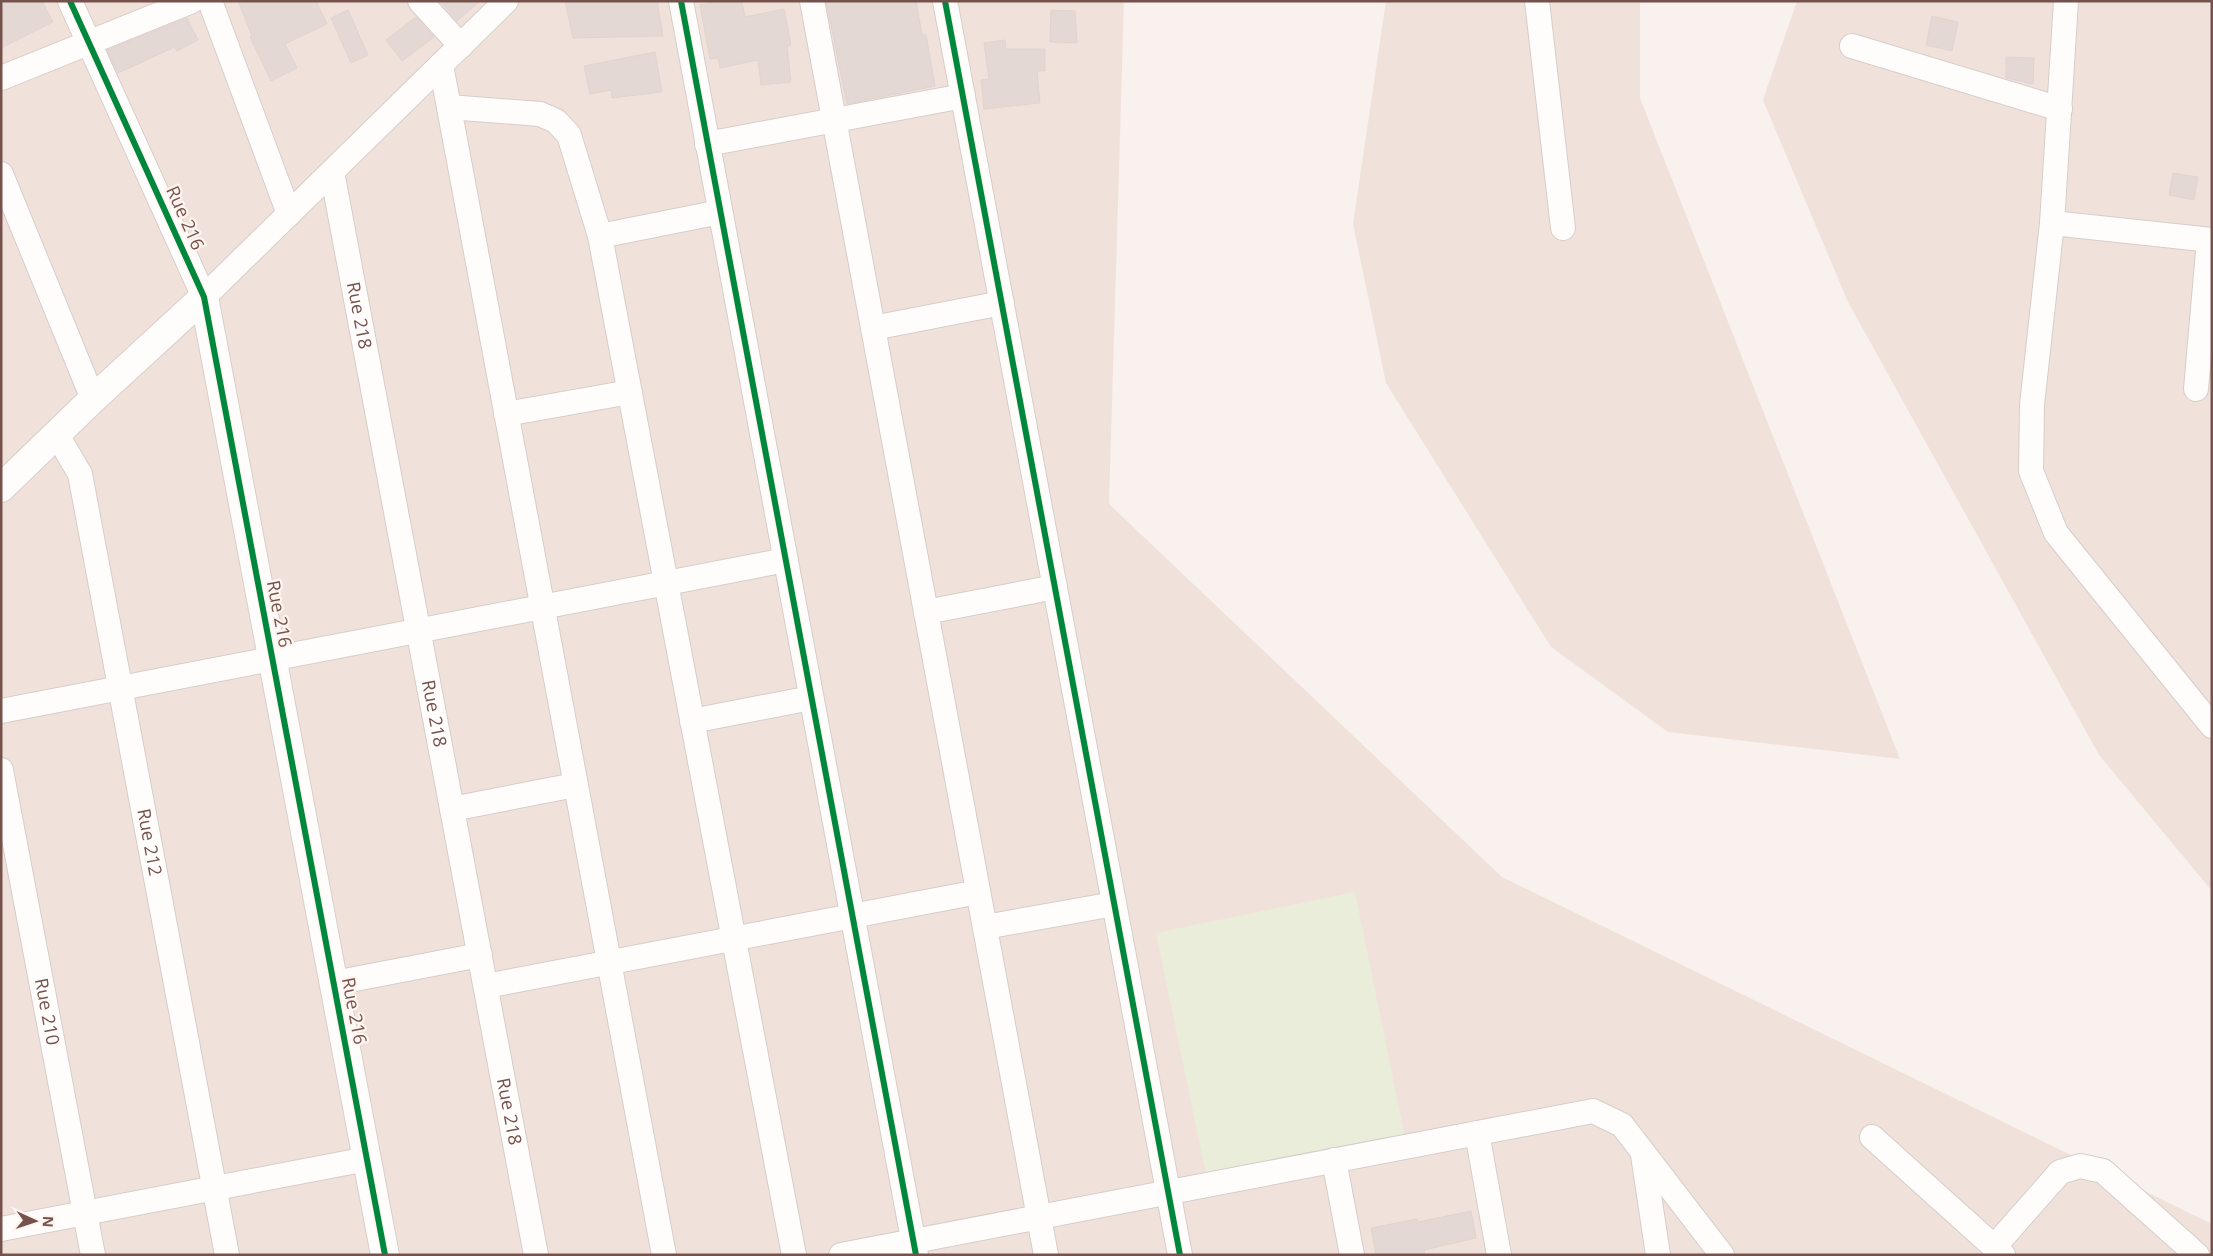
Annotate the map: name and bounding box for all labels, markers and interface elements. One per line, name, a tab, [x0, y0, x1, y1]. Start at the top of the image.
street label: Rue 216	[161, 182, 211, 253]
street label: Rue 218	[342, 280, 378, 351]
street label: Rue 216	[262, 578, 298, 649]
street label: Rue 218	[417, 678, 453, 749]
street label: Rue 212	[132, 807, 168, 878]
street label: Rue 216	[337, 975, 373, 1046]
street label: Rue 210	[30, 976, 66, 1047]
street label: Rue 218	[492, 1076, 528, 1147]
north arrow	[10, 1196, 60, 1246]
text: N	[39, 1216, 58, 1228]

